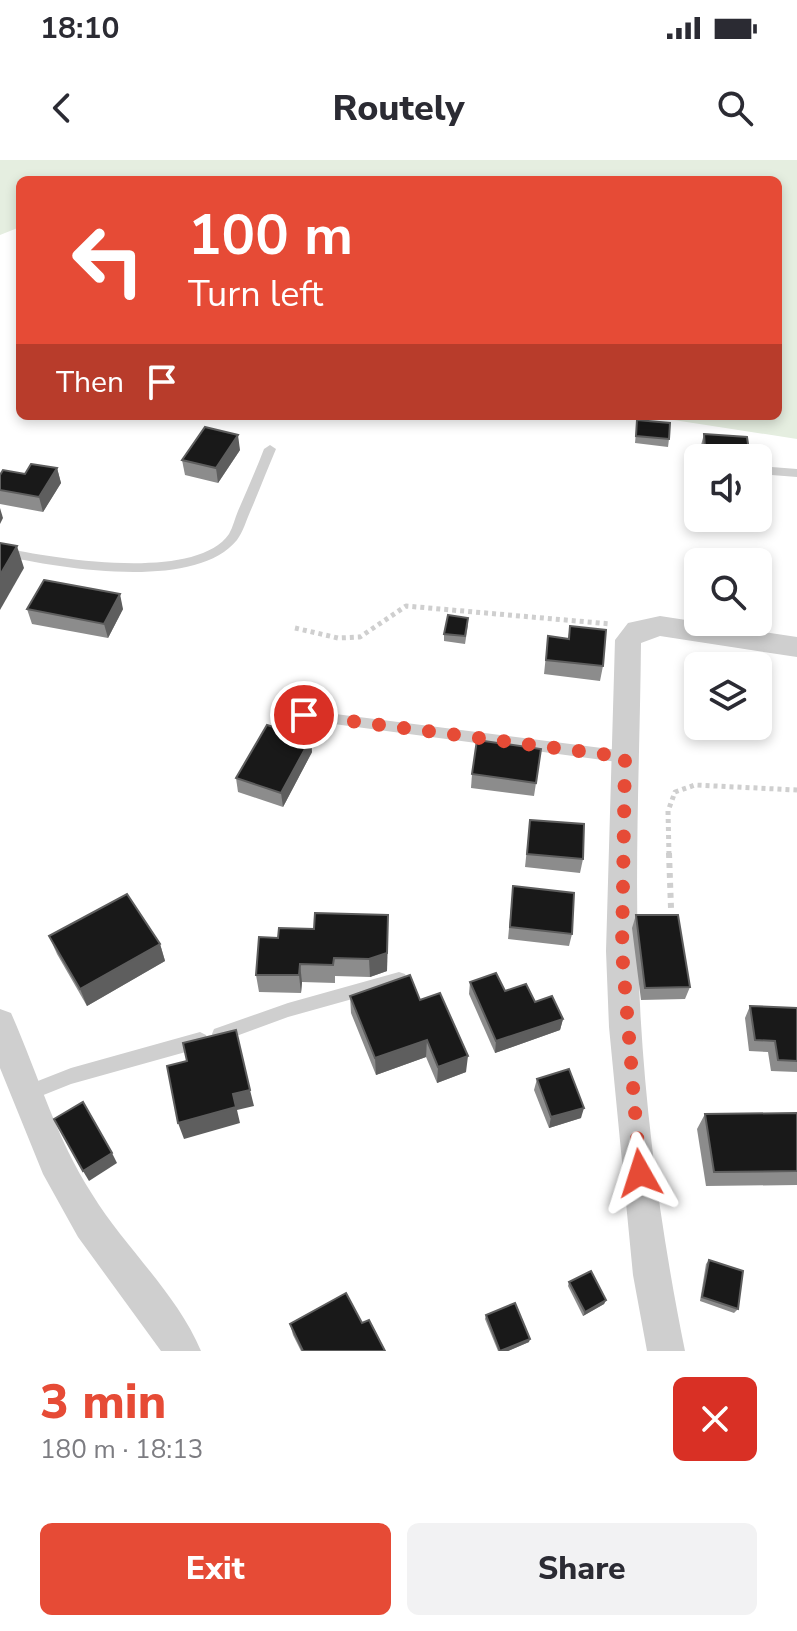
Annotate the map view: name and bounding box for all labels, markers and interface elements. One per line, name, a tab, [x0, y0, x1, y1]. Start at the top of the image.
text: 18:10	[40, 8, 119, 49]
text: Routely	[333, 84, 464, 133]
icon: back	[40, 86, 84, 130]
icon: search	[713, 86, 757, 130]
text: 100 m	[188, 197, 353, 274]
icon: left	[56, 208, 160, 312]
text: Turn left	[188, 270, 323, 319]
icon: arrive	[140, 360, 184, 404]
text: Then	[56, 362, 124, 403]
map controls	[684, 444, 772, 740]
button: sound	[684, 444, 772, 532]
button: search	[684, 548, 772, 636]
button: layers	[684, 652, 772, 740]
pin	[270, 681, 338, 749]
icon: arrive	[282, 693, 326, 737]
position arrow	[598, 1131, 682, 1215]
text: 3 min	[40, 1369, 166, 1435]
button: close	[673, 1377, 757, 1461]
text: 180 m · 18:13	[40, 1432, 203, 1467]
button: Exit	[40, 1523, 391, 1615]
button: Share	[407, 1523, 757, 1615]

